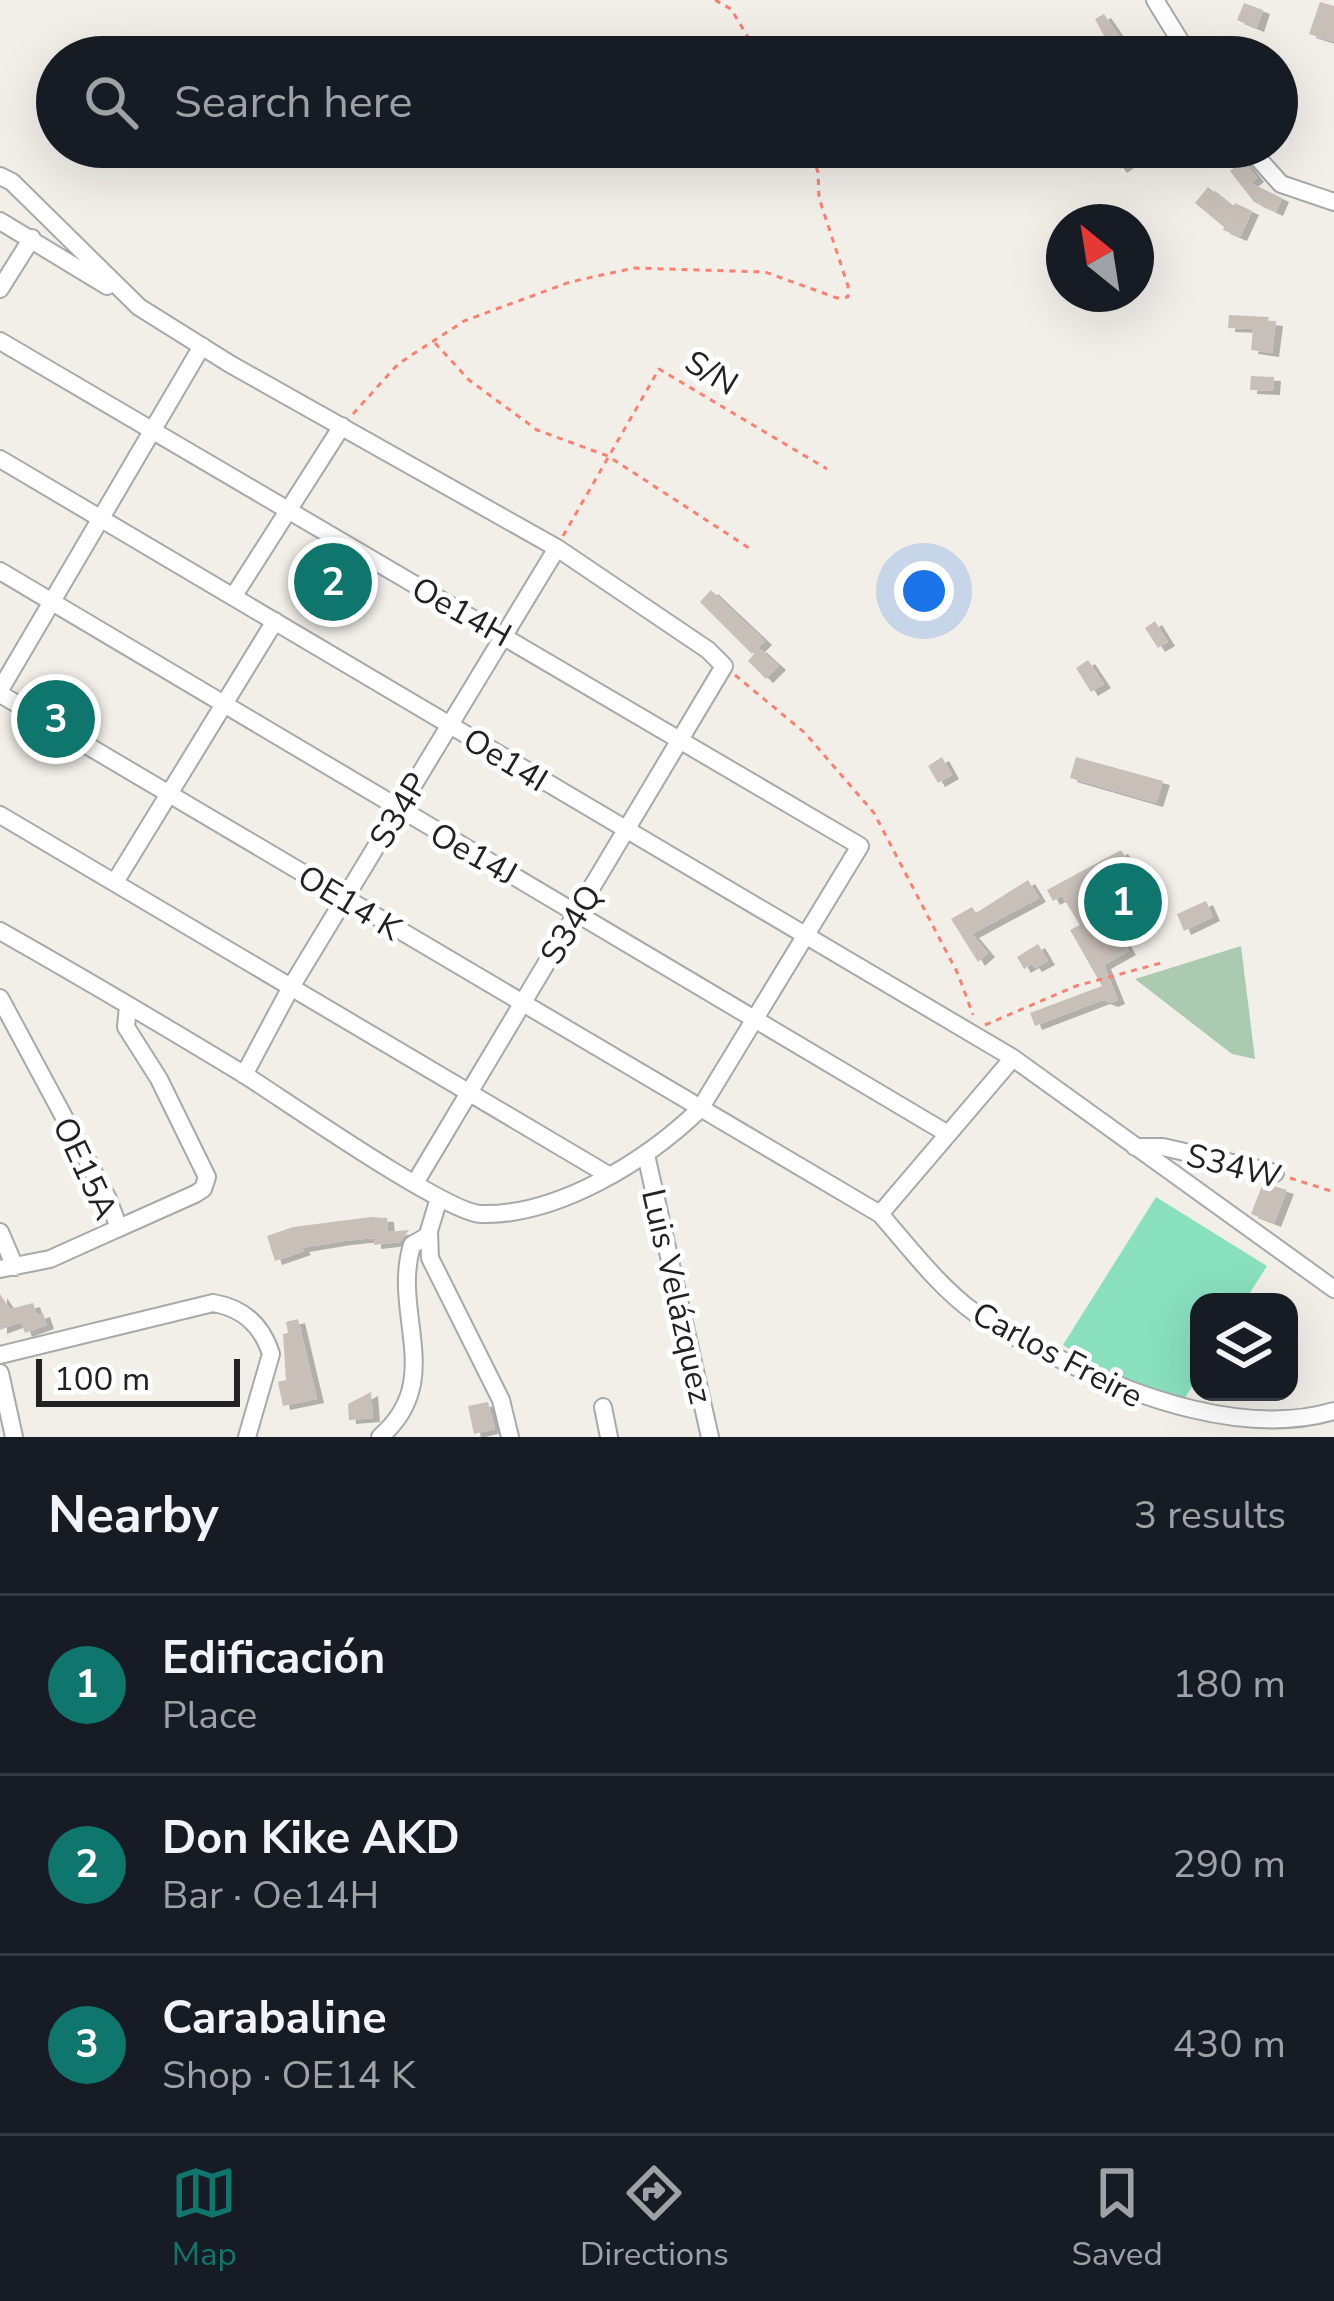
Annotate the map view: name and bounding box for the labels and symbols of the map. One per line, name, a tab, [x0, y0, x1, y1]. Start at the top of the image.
north arrow	[1046, 204, 1154, 312]
street label: S/N	[676, 340, 746, 407]
pin: 2	[294, 537, 372, 627]
your location	[894, 561, 954, 621]
street label: Oe14H	[403, 567, 519, 658]
pin: 3	[17, 674, 95, 764]
street label: Oe14I	[455, 718, 556, 803]
street label: S34P	[359, 765, 439, 857]
street label: Oe14J	[422, 812, 525, 897]
street label: OE14 K	[289, 855, 411, 952]
pin: 1	[1084, 857, 1162, 947]
street label: S34Q	[530, 877, 613, 973]
street label: OE15A	[41, 1110, 128, 1227]
street label: S34W	[1182, 1133, 1286, 1200]
street label: Luis Velázquez	[630, 1184, 723, 1408]
street label: Carlos Freire	[964, 1292, 1150, 1419]
scale bar	[36, 1353, 240, 1406]

